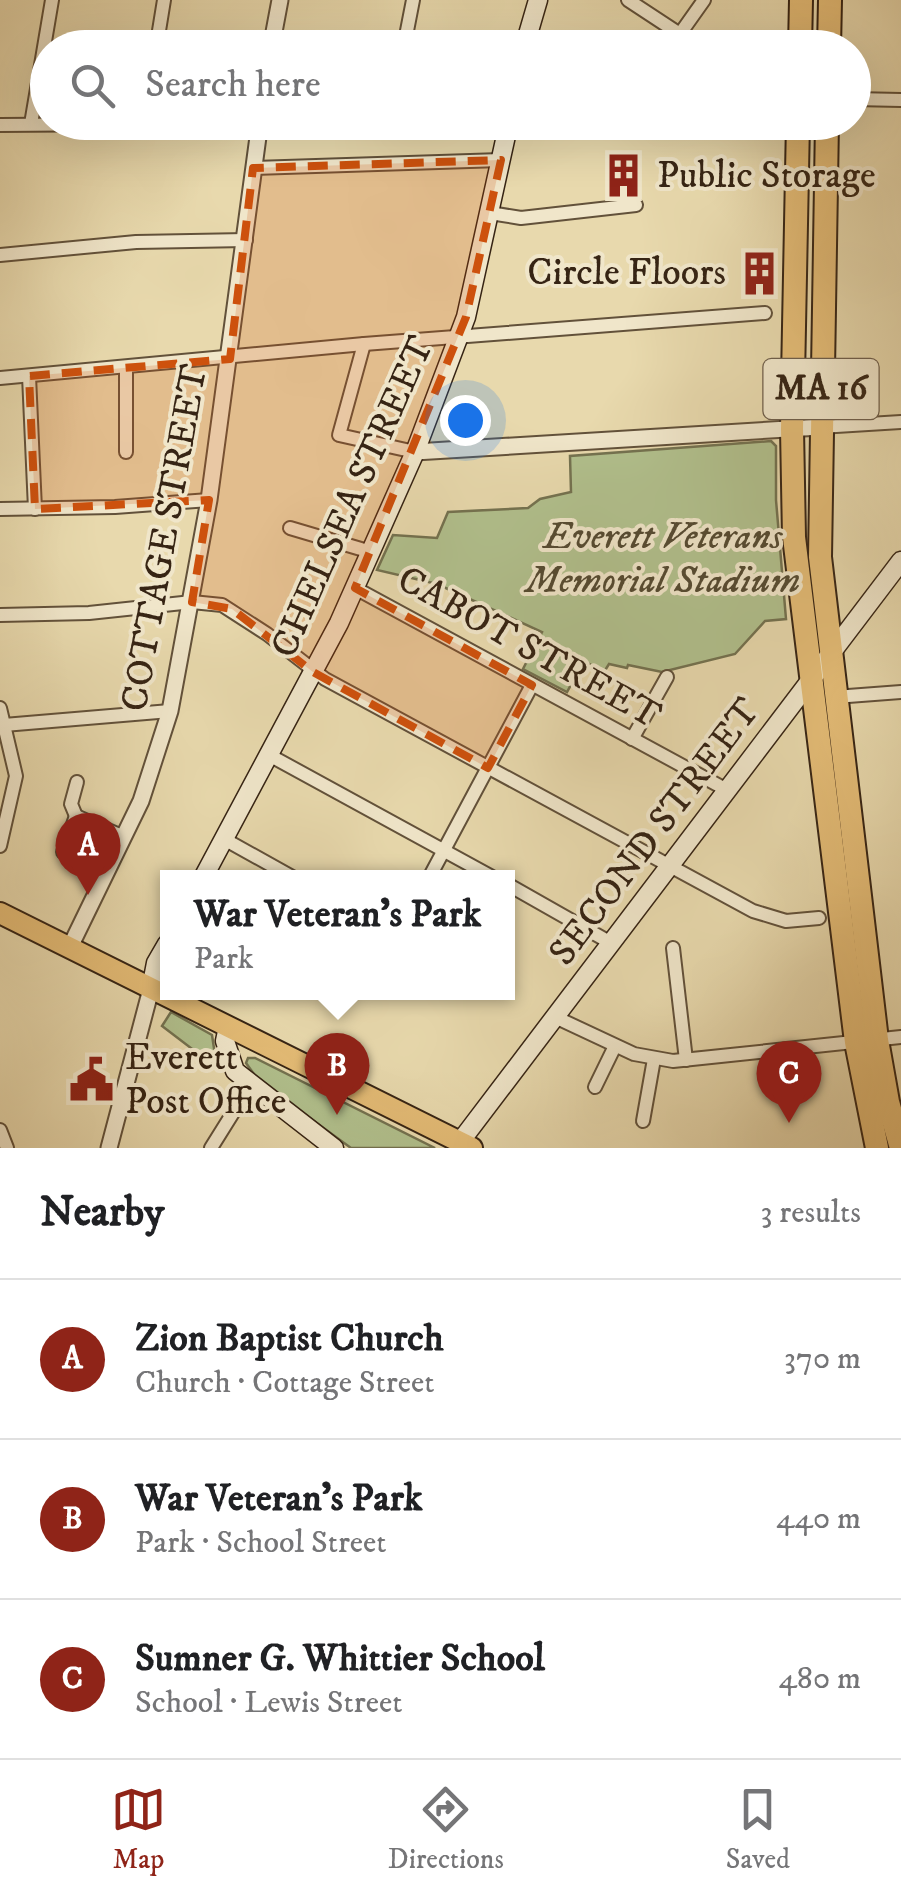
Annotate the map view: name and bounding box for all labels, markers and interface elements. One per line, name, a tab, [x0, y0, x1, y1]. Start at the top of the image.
search box	[30, 30, 871, 140]
icon: search	[65, 58, 120, 113]
text: Search here	[145, 61, 321, 109]
building icon: Public Storage	[600, 152, 648, 200]
place label: Public Storage	[657, 152, 876, 200]
place label: Circle Floors	[527, 249, 726, 297]
building icon: Circle Floors	[735, 249, 783, 297]
street label: CHELSEA STREET	[260, 328, 446, 665]
road number: MA 16	[764, 359, 878, 419]
street label: COTTAGE STREET	[111, 361, 219, 715]
your location	[440, 395, 491, 446]
park label: Everett Veterans Memorial Stadium	[523, 513, 800, 605]
street label: CABOT STREET	[389, 556, 669, 740]
street label: SECOND STREET	[539, 688, 771, 975]
pin: A	[56, 812, 120, 895]
popup	[160, 870, 515, 1000]
text: War Veteran's Park	[194, 891, 481, 939]
text: Park	[194, 939, 254, 979]
pin: B	[304, 1032, 370, 1115]
place label: Everett Post Office	[125, 1034, 286, 1126]
pin: C	[756, 1040, 822, 1123]
public building icon: Everett Post Office	[68, 1056, 116, 1104]
text: Nearby	[40, 1187, 164, 1239]
text: 3 results	[760, 1193, 861, 1233]
text: Zion Baptist Church	[135, 1315, 444, 1363]
text: A	[62, 1339, 83, 1379]
text: 370 m	[784, 1339, 861, 1379]
text: Church · Cottage Street	[135, 1363, 434, 1403]
text: War Veteran's Park	[135, 1475, 423, 1523]
text: B	[62, 1499, 83, 1539]
text: 440 m	[776, 1499, 861, 1539]
text: Park · School Street	[135, 1523, 387, 1563]
text: Sumner G. Whittier School	[135, 1635, 545, 1683]
text: C	[62, 1659, 83, 1699]
text: 480 m	[778, 1659, 861, 1699]
text: School · Lewis Street	[135, 1683, 402, 1723]
tab: Map	[111, 1782, 166, 1877]
tab: Directions	[388, 1782, 504, 1877]
tab: Saved	[726, 1782, 790, 1877]

